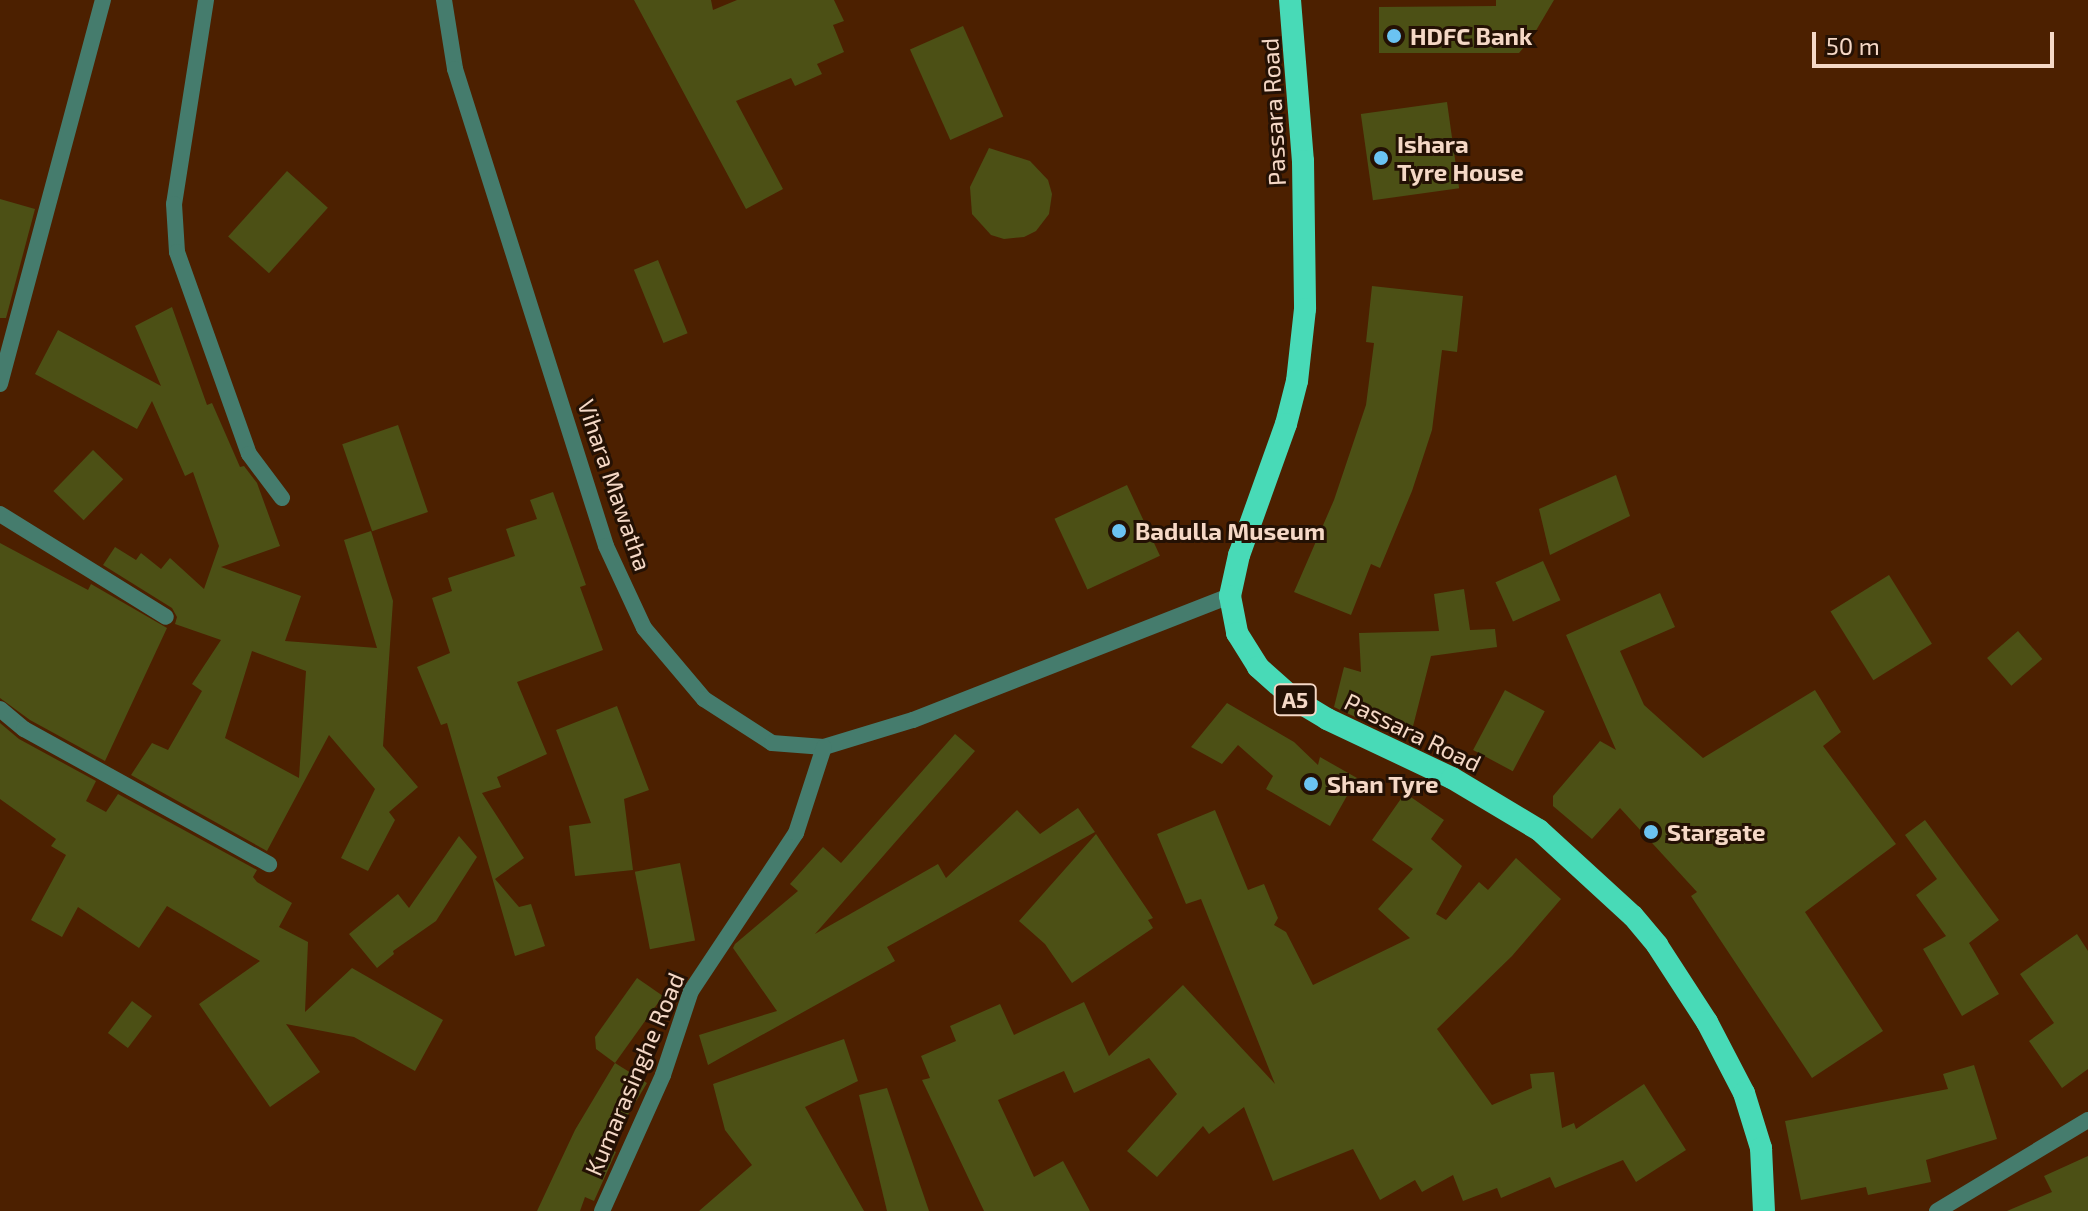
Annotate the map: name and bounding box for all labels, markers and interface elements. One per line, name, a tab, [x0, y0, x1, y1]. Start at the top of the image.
scale bar	[1816, 16, 2058, 66]
place label: HDFC Bank	[1410, 22, 1532, 50]
marker: HDFC Bank	[1385, 27, 1403, 45]
text: 50 m	[1826, 31, 1880, 60]
street label: Passara Road	[1255, 37, 1291, 187]
place label: Ishara Tyre House	[1397, 130, 1524, 186]
marker: Ishara Tyre House	[1372, 149, 1390, 167]
street label: Vihara Mawatha	[572, 396, 658, 574]
place label: Badulla Museum	[1135, 517, 1325, 545]
marker: Badulla Museum	[1110, 522, 1128, 540]
road number: A5	[1273, 682, 1317, 718]
street label: Passara Road	[1340, 687, 1486, 777]
place label: Shan Tyre	[1327, 770, 1439, 798]
marker: Shan Tyre	[1302, 775, 1320, 793]
place label: Stargate	[1667, 818, 1766, 846]
marker: Stargate	[1642, 823, 1660, 841]
street label: Kumarasinghe Road	[578, 968, 690, 1180]

